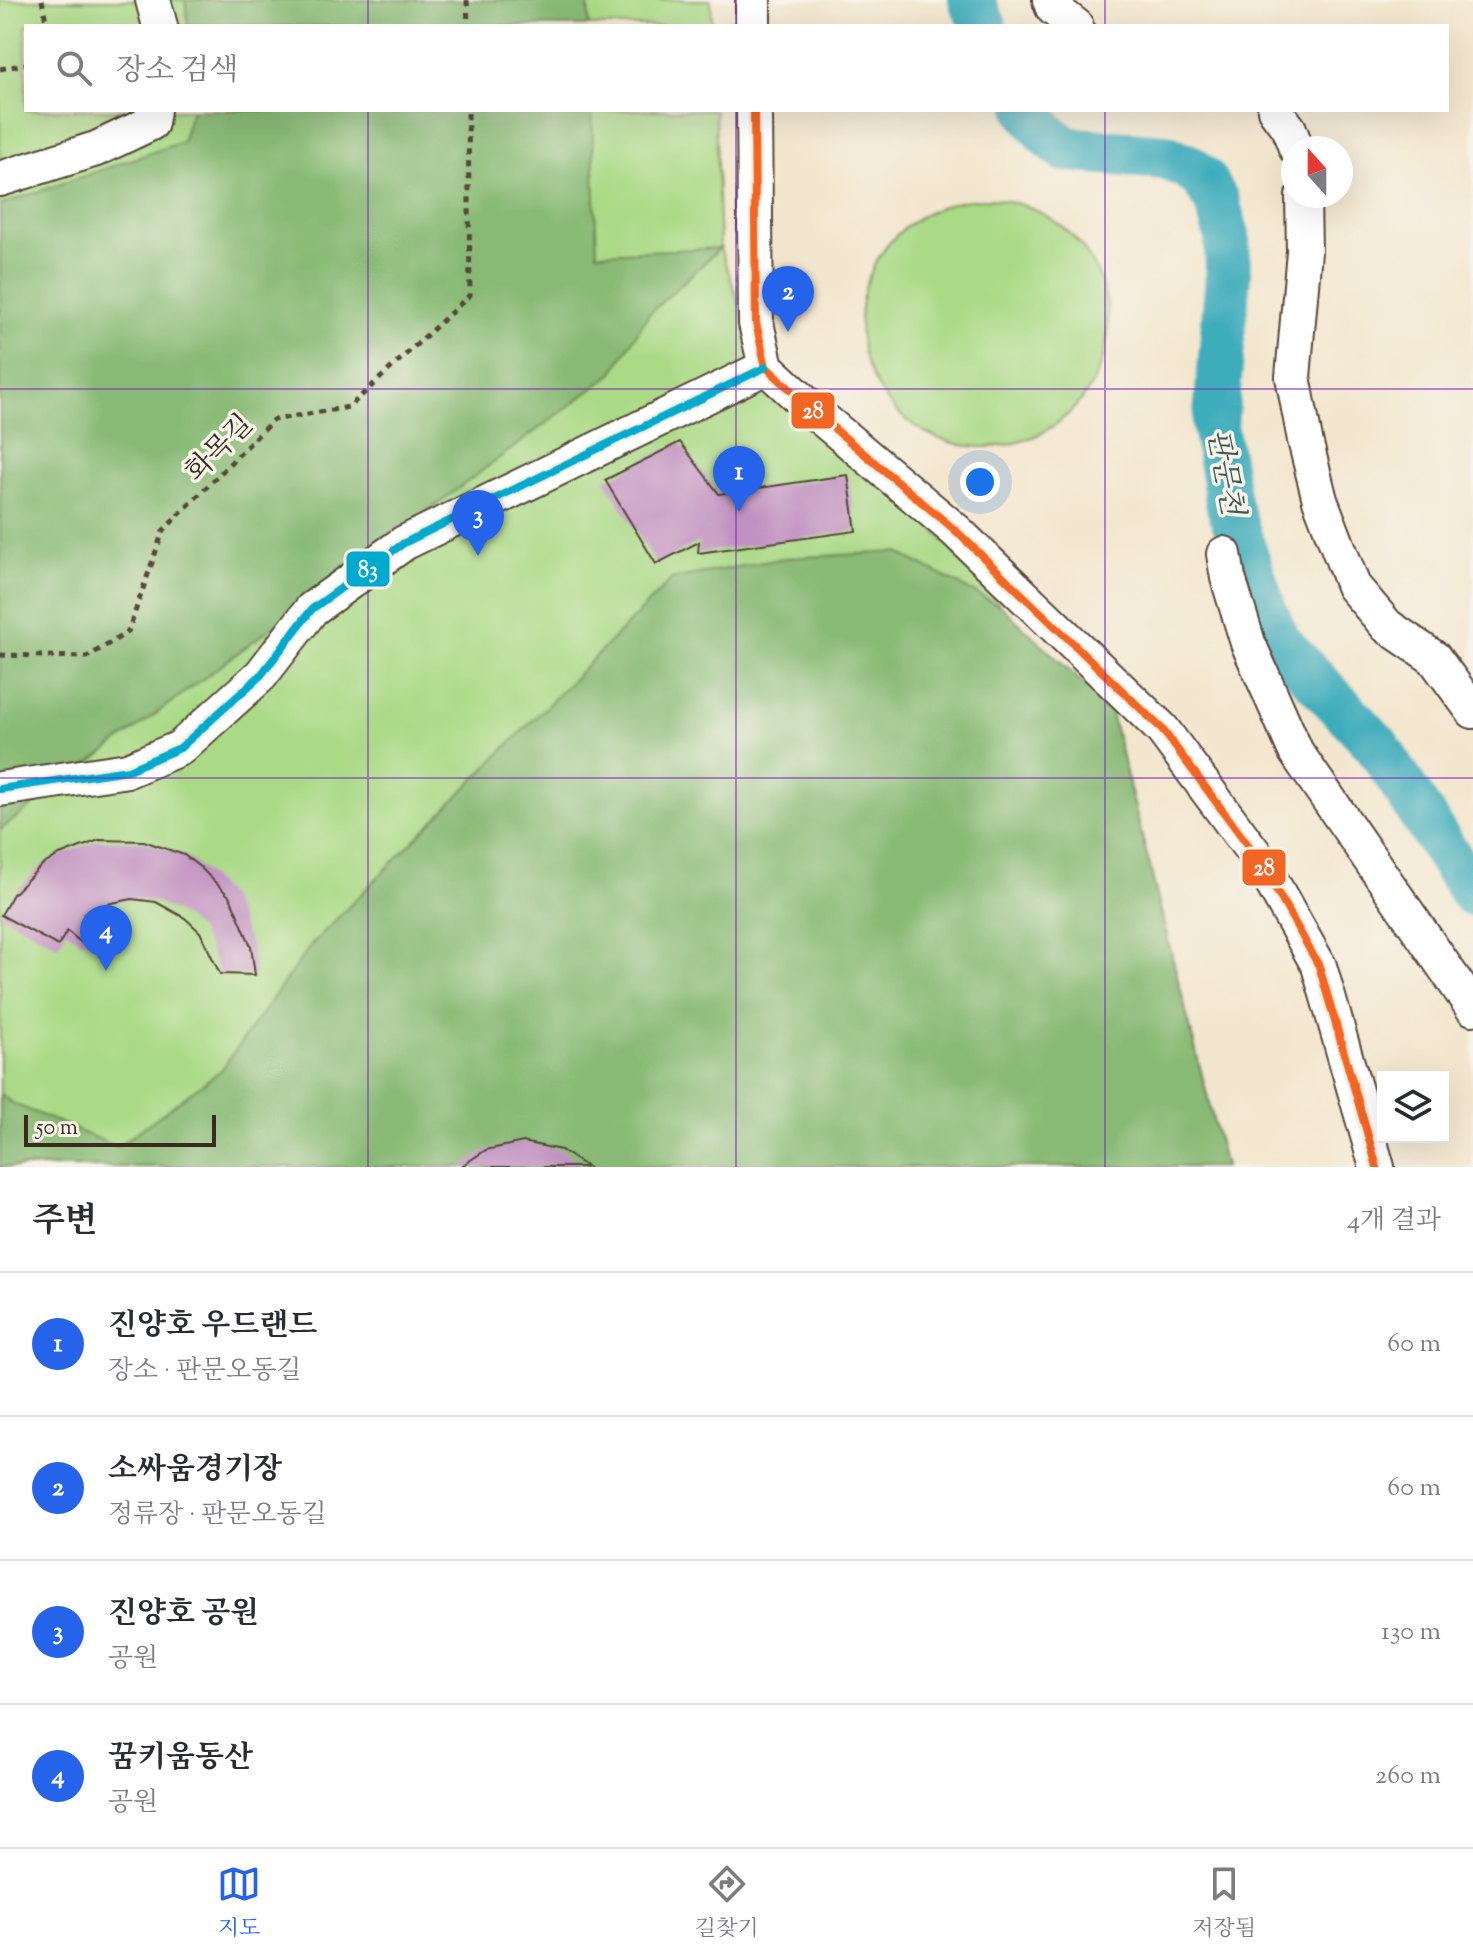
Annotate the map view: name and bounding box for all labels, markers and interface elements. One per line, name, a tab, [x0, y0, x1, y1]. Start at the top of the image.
search box	[24, 24, 1449, 112]
icon: search	[52, 46, 96, 90]
text: 장소 검색	[116, 50, 238, 93]
north arrow	[1281, 136, 1353, 208]
pin: 2	[762, 266, 814, 332]
line badge: 28	[790, 391, 836, 430]
text: 28	[802, 397, 824, 429]
street label: 화목길	[177, 406, 263, 492]
water label: 판문천	[1195, 426, 1253, 521]
pin: 1	[713, 446, 765, 512]
your location	[960, 462, 1000, 502]
pin: 3	[452, 490, 504, 556]
line badge: 83	[345, 550, 391, 588]
text: 83	[358, 556, 378, 588]
line badge: 28	[1241, 848, 1287, 887]
text: 28	[1253, 854, 1275, 886]
pin: 4	[80, 905, 132, 971]
map controls	[1377, 1071, 1449, 1143]
button: layers	[1377, 1071, 1449, 1143]
scale bar	[24, 1111, 216, 1147]
text: 50 m	[36, 1113, 78, 1145]
text: 주변	[32, 1198, 98, 1247]
text: 4개 결과	[1347, 1203, 1441, 1240]
text: 진양호 우드랜드	[108, 1305, 317, 1348]
text: 1	[54, 1326, 62, 1363]
text: 60 m	[1387, 1326, 1441, 1363]
text: 장소 · 판문오동길	[108, 1353, 301, 1390]
text: 소싸움경기장	[108, 1449, 282, 1492]
text: 2	[52, 1470, 64, 1507]
text: 60 m	[1387, 1470, 1441, 1507]
text: 정류장 · 판문오동길	[108, 1497, 327, 1534]
text: 진양호 공원	[108, 1593, 259, 1636]
text: 3	[53, 1614, 63, 1651]
text: 130 m	[1381, 1614, 1441, 1651]
text: 공원	[108, 1641, 158, 1678]
text: 꿈키움동산	[108, 1737, 253, 1780]
text: 4	[51, 1758, 65, 1795]
text: 260 m	[1375, 1758, 1441, 1795]
text: 공원	[108, 1785, 158, 1822]
tab: 지도	[217, 1862, 261, 1946]
tab: 길찾기	[695, 1862, 758, 1946]
tab: 저장됨	[1192, 1862, 1256, 1946]

